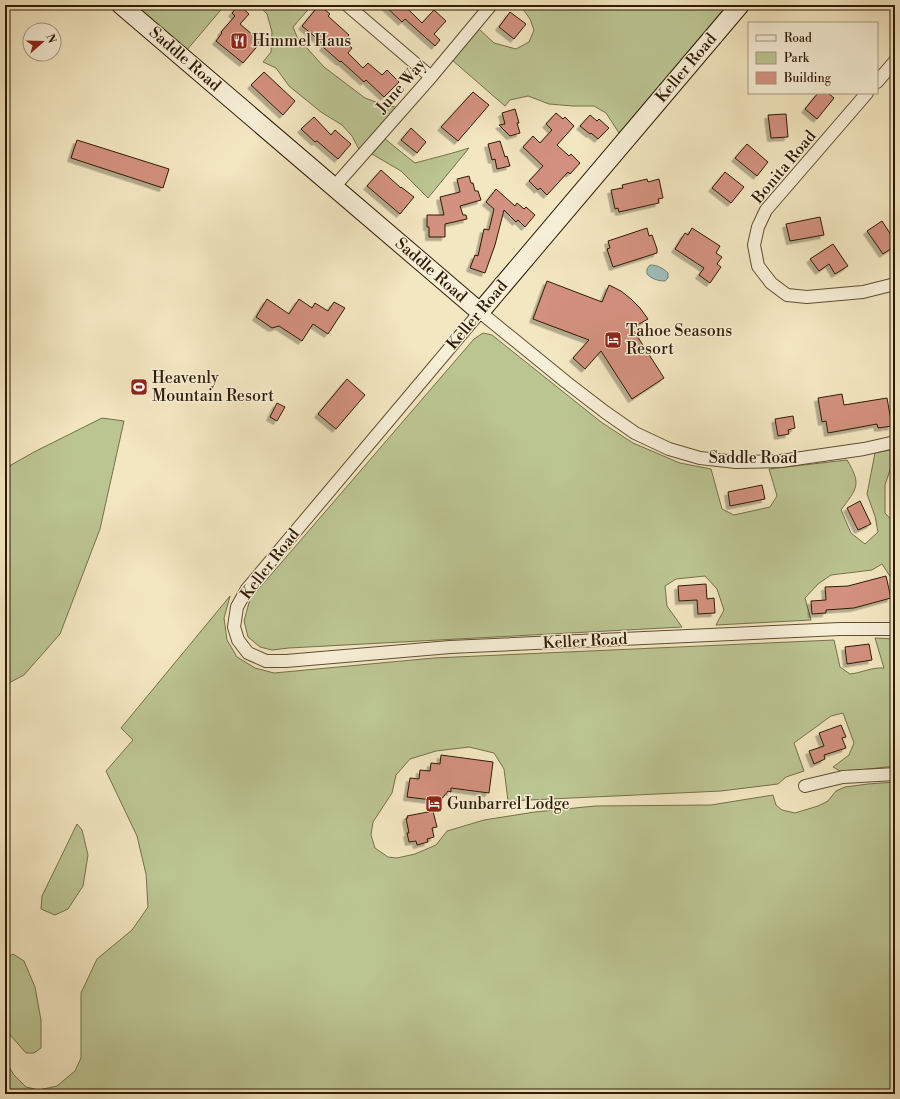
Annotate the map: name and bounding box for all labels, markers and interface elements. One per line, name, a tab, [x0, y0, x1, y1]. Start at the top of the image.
north arrow	[22, 22, 62, 62]
street label: Saddle Road	[145, 22, 225, 96]
legend	[748, 22, 878, 94]
street label: Keller Road	[651, 29, 721, 107]
restaurant icon: Himmel Haus	[229, 31, 249, 51]
place label: Himmel Haus	[252, 31, 351, 51]
text: Road	[784, 31, 812, 46]
text: N	[42, 32, 59, 46]
text: Park	[784, 51, 810, 66]
street label: June Way	[371, 54, 430, 118]
text: Building	[783, 71, 832, 86]
street label: Bonita Road	[747, 126, 820, 208]
street label: Saddle Road	[391, 233, 471, 307]
street label: Keller Road	[442, 276, 512, 354]
place label: Tahoe Seasons Resort	[626, 321, 732, 359]
hotel icon: Tahoe Seasons Resort	[603, 330, 623, 350]
place label: Heavenly Mountain Resort	[152, 368, 274, 406]
sports icon: Heavenly Mountain Resort	[129, 377, 149, 397]
street label: Saddle Road	[709, 448, 797, 468]
street label: Keller Road	[236, 525, 304, 603]
street label: Keller Road	[542, 629, 628, 653]
hotel icon: Gunbarrel Lodge	[424, 794, 444, 814]
place label: Gunbarrel Lodge	[447, 794, 570, 814]

